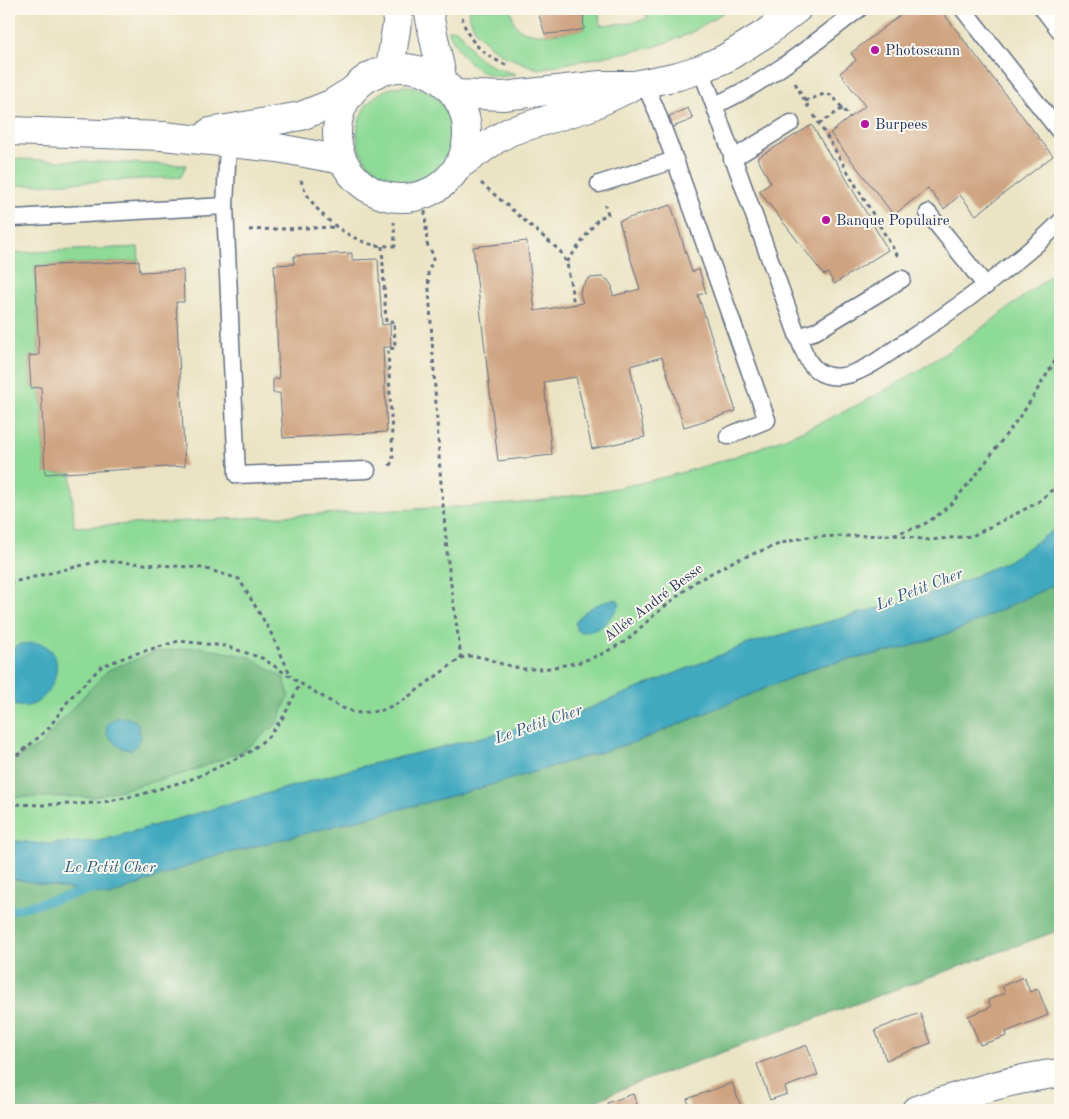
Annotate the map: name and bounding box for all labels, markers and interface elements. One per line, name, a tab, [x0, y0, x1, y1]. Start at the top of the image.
marker: Photoscann	[869, 44, 881, 56]
place label: Photoscann	[885, 44, 960, 59]
marker: Burpees	[859, 118, 871, 130]
place label: Burpees	[875, 118, 928, 133]
marker: Banque Populaire	[820, 214, 832, 226]
place label: Banque Populaire	[836, 214, 950, 229]
street label: Allée André Besse	[602, 561, 706, 645]
water label: Le Petit Cher	[873, 566, 966, 614]
water label: Le Petit Cher	[492, 702, 585, 748]
water label: Le Petit Cher	[63, 860, 157, 876]

